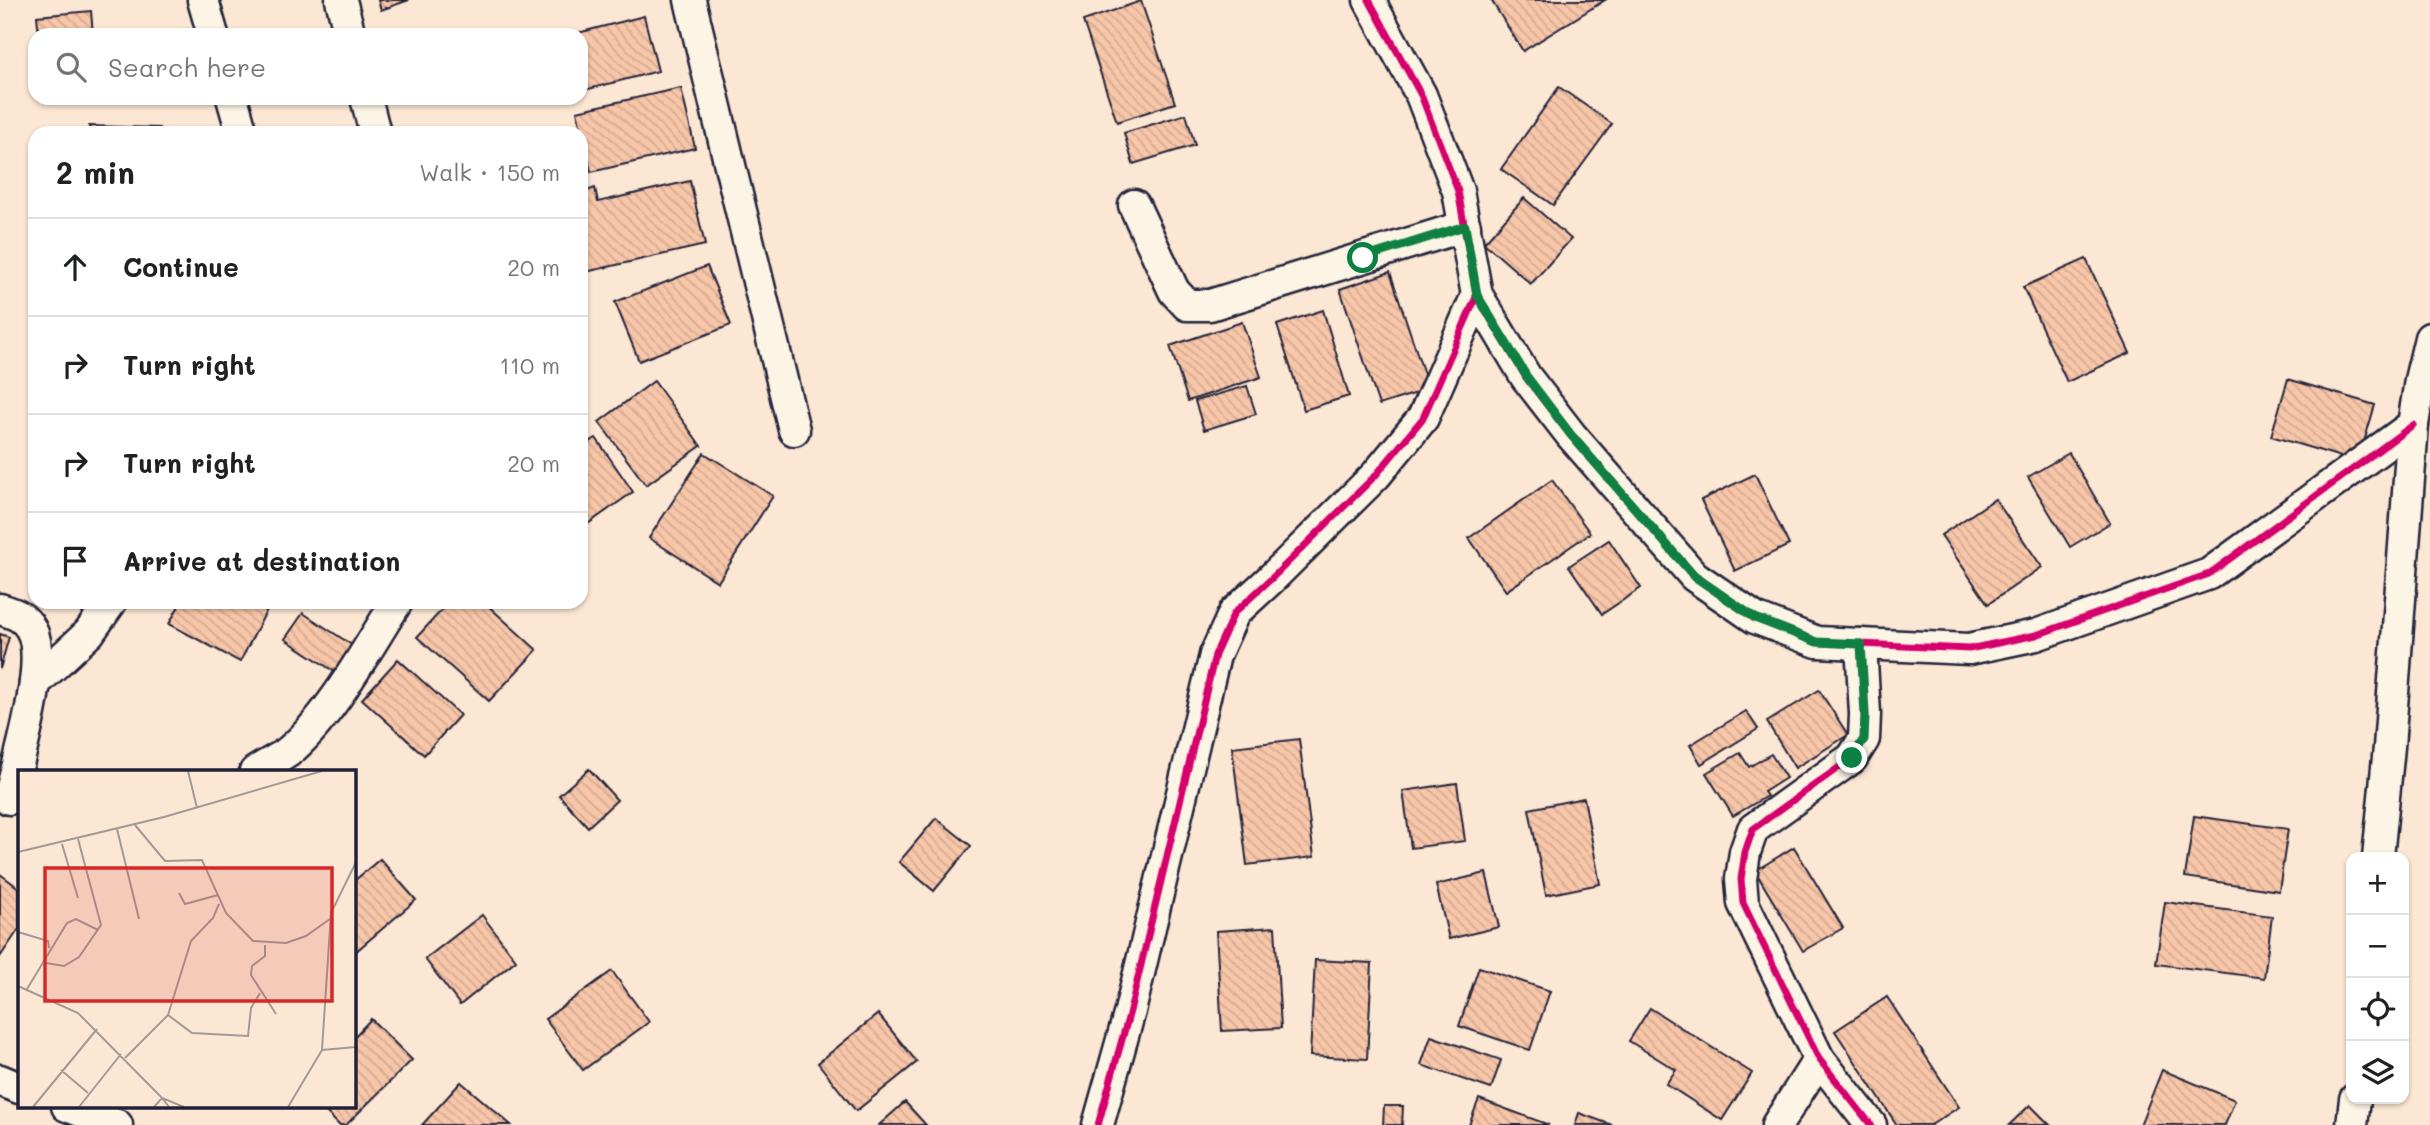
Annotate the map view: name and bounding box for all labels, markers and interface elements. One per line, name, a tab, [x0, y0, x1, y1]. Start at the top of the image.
search box	[28, 28, 588, 105]
icon: search	[52, 48, 90, 86]
text: Search here	[108, 50, 266, 84]
text: 2 min	[56, 152, 135, 192]
text: Walk · 150 m	[419, 157, 560, 187]
route start	[1347, 242, 1378, 273]
icon: ahead	[56, 248, 94, 286]
text: Continue	[123, 250, 239, 284]
text: 20 m	[507, 252, 560, 282]
icon: right	[56, 346, 94, 384]
text: Turn right	[123, 348, 256, 382]
text: 110 m	[500, 350, 560, 380]
icon: right	[56, 444, 94, 482]
text: Turn right	[123, 446, 256, 480]
text: 20 m	[507, 448, 560, 478]
icon: arrive	[56, 542, 94, 580]
text: Arrive at destination	[123, 544, 400, 578]
route end	[1836, 742, 1867, 773]
inset map	[18, 770, 355, 1108]
map controls	[2346, 852, 2409, 1104]
button: +	[2346, 852, 2409, 915]
button: −	[2346, 915, 2409, 978]
button: locate	[2346, 978, 2409, 1041]
button: layers	[2346, 1041, 2409, 1104]

